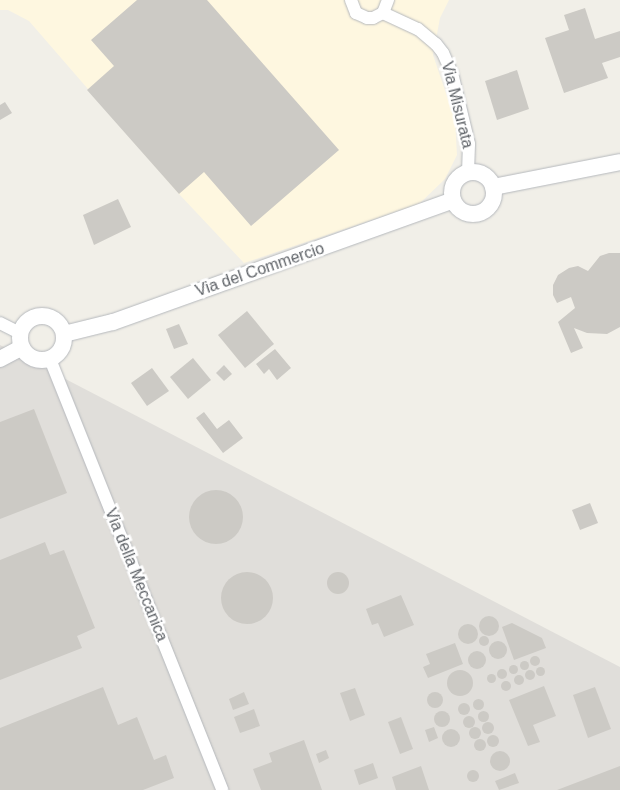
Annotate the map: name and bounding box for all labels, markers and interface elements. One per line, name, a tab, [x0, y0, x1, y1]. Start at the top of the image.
street label: Via Misurata	[437, 60, 477, 150]
street label: Via del Commercio	[193, 239, 327, 301]
street label: Via della Meccanica	[101, 506, 171, 644]

